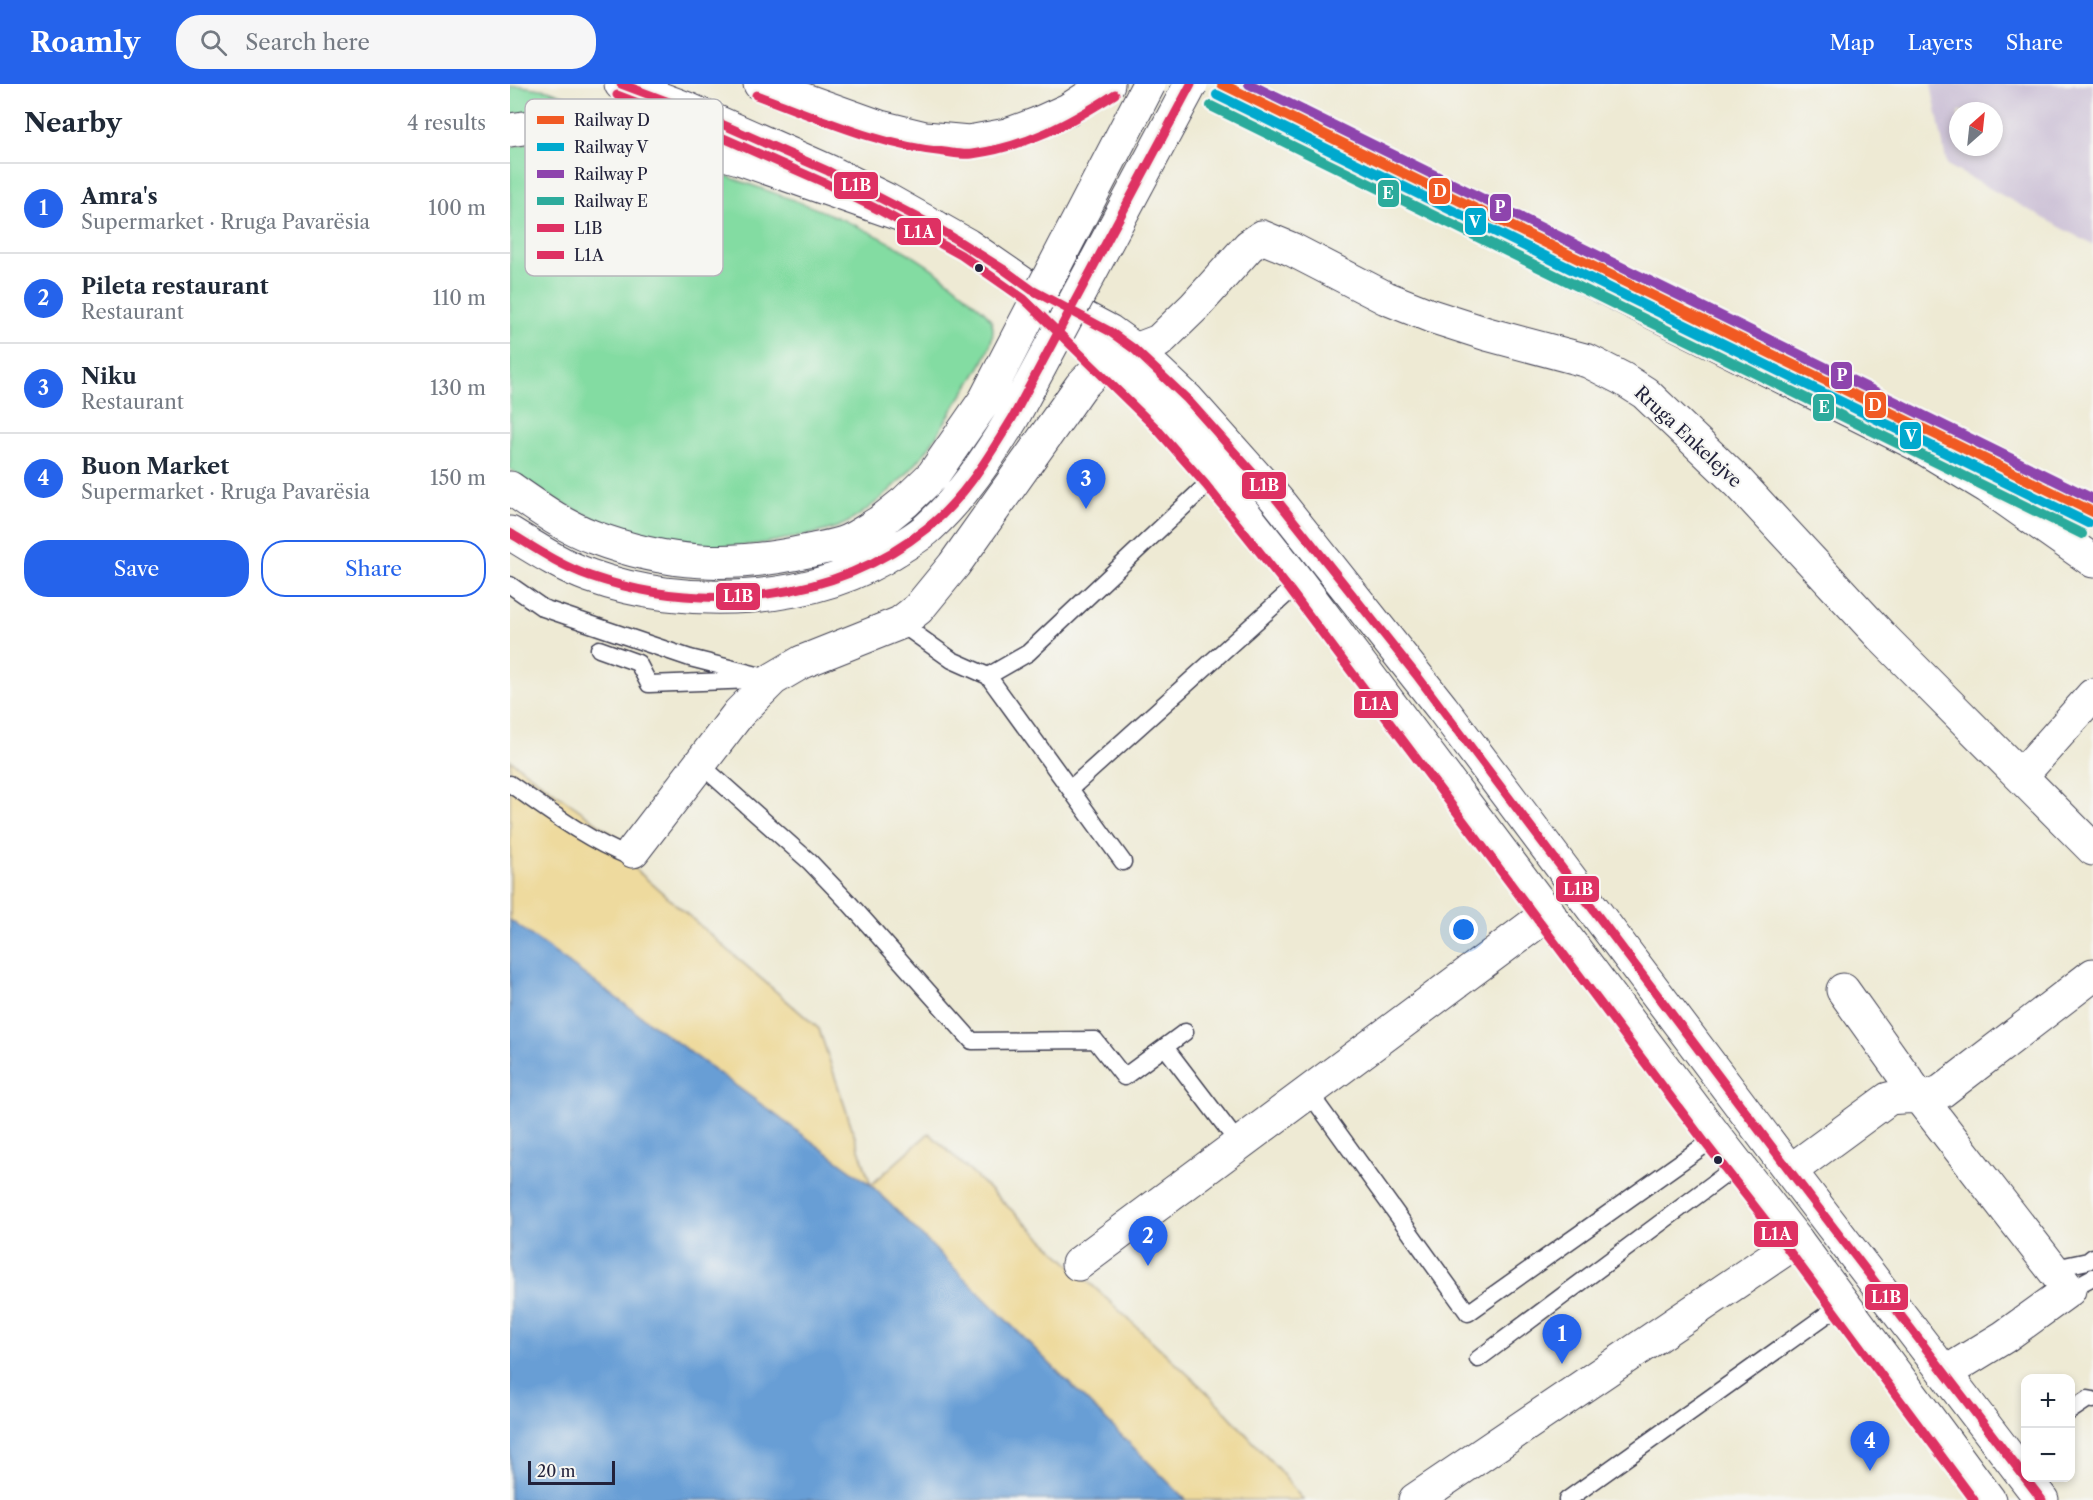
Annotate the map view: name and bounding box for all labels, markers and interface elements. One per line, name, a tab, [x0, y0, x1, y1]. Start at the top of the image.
search box	[176, 15, 596, 69]
text: Roamly	[30, 25, 140, 59]
icon: search	[197, 26, 230, 59]
text: Search here	[245, 29, 370, 56]
text: Map	[1830, 30, 1875, 55]
text: Layers	[1908, 30, 1973, 55]
text: Share	[2006, 30, 2063, 55]
legend	[525, 99, 723, 276]
north arrow	[1949, 102, 2003, 156]
text: Nearby	[24, 107, 122, 139]
text: Railway D	[574, 110, 650, 130]
text: 4 results	[407, 111, 486, 135]
text: Railway V	[574, 137, 648, 157]
text: Railway P	[574, 164, 648, 184]
line badge: L1B	[833, 171, 879, 200]
text: L1B	[841, 175, 871, 195]
line badge: D	[1428, 177, 1451, 205]
line badge: E	[1377, 179, 1400, 208]
text: D	[1433, 181, 1447, 201]
text: Amra's	[81, 183, 158, 210]
text: E	[1382, 183, 1394, 203]
text: Railway E	[574, 191, 648, 211]
line badge: P	[1489, 193, 1512, 222]
text: 1	[39, 196, 48, 220]
text: 100 m	[428, 196, 486, 220]
text: P	[1495, 197, 1506, 217]
line badge: V	[1464, 207, 1487, 236]
text: Supermarket · Rruga Pavarësia	[81, 210, 370, 234]
text: V	[1468, 212, 1482, 232]
line badge: L1A	[896, 217, 942, 246]
text: L1B	[574, 218, 602, 238]
text: L1A	[903, 222, 935, 242]
text: L1A	[574, 245, 605, 265]
unlabelled marker	[973, 262, 985, 274]
text: Pileta restaurant	[81, 273, 269, 300]
text: 2	[38, 286, 49, 310]
text: 110 m	[433, 286, 486, 310]
text: Restaurant	[81, 300, 184, 324]
line badge: P	[1830, 361, 1853, 390]
text: Niku	[81, 363, 137, 390]
text: P	[1837, 365, 1848, 385]
text: 3	[38, 376, 49, 400]
text: 130 m	[430, 376, 486, 400]
street label: Rruga Enkelejve	[1630, 382, 1746, 492]
text: Restaurant	[81, 390, 184, 414]
line badge: D	[1864, 391, 1887, 419]
line badge: E	[1812, 393, 1835, 422]
text: D	[1868, 395, 1882, 415]
text: E	[1818, 397, 1830, 417]
line badge: V	[1899, 421, 1922, 450]
text: V	[1904, 426, 1918, 446]
text: Buon Market	[81, 453, 229, 480]
pin: 3	[1066, 460, 1106, 509]
text: 4	[38, 466, 49, 490]
text: 150 m	[430, 466, 486, 490]
line badge: L1B	[1241, 471, 1287, 500]
text: L1B	[1249, 475, 1279, 495]
text: Supermarket · Rruga Pavarësia	[81, 480, 370, 504]
button: Save	[24, 540, 249, 597]
button: Share	[261, 540, 486, 597]
line badge: L1B	[715, 582, 761, 611]
text: L1B	[723, 586, 753, 606]
line badge: L1A	[1353, 690, 1399, 719]
text: L1A	[1360, 694, 1392, 714]
line badge: L1B	[1555, 875, 1600, 903]
text: L1B	[1563, 879, 1593, 899]
your location	[1449, 915, 1478, 944]
unlabelled marker	[1712, 1154, 1724, 1166]
pin: 2	[1128, 1216, 1168, 1266]
line badge: L1A	[1753, 1220, 1799, 1248]
text: L1A	[1760, 1224, 1792, 1244]
line badge: L1B	[1864, 1283, 1909, 1311]
text: L1B	[1871, 1287, 1901, 1307]
pin: 1	[1542, 1314, 1582, 1364]
map controls	[2021, 1374, 2075, 1482]
button: +	[2021, 1374, 2075, 1428]
pin: 4	[1850, 1422, 1890, 1471]
button: −	[2021, 1428, 2075, 1482]
scale bar	[528, 1458, 615, 1486]
text: 20 m	[537, 1461, 576, 1481]

